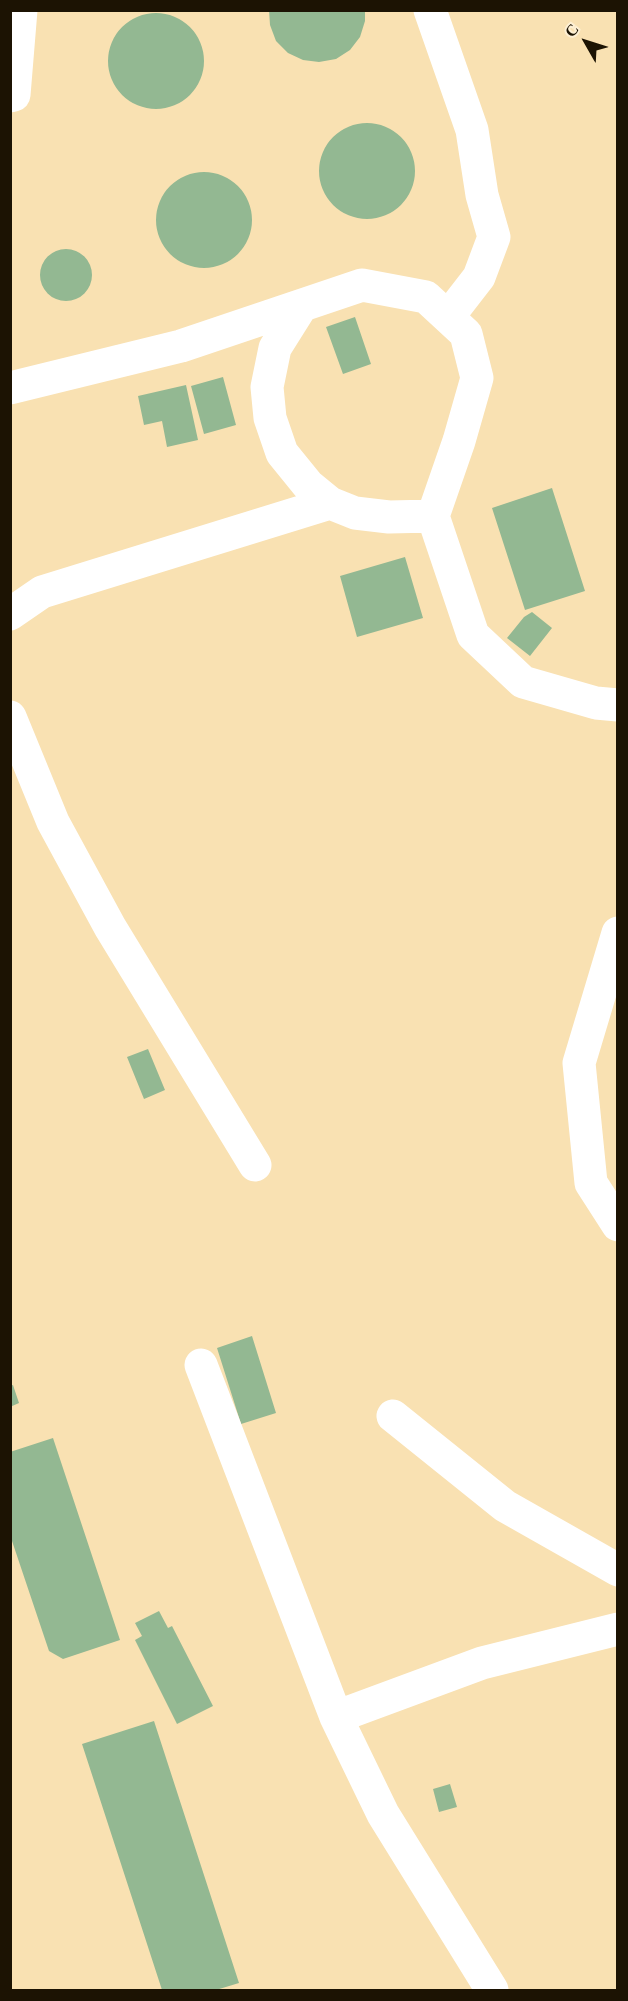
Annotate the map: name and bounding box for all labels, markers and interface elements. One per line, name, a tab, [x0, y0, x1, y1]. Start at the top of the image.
north arrow	[556, 12, 616, 72]
text: С	[561, 21, 582, 40]

